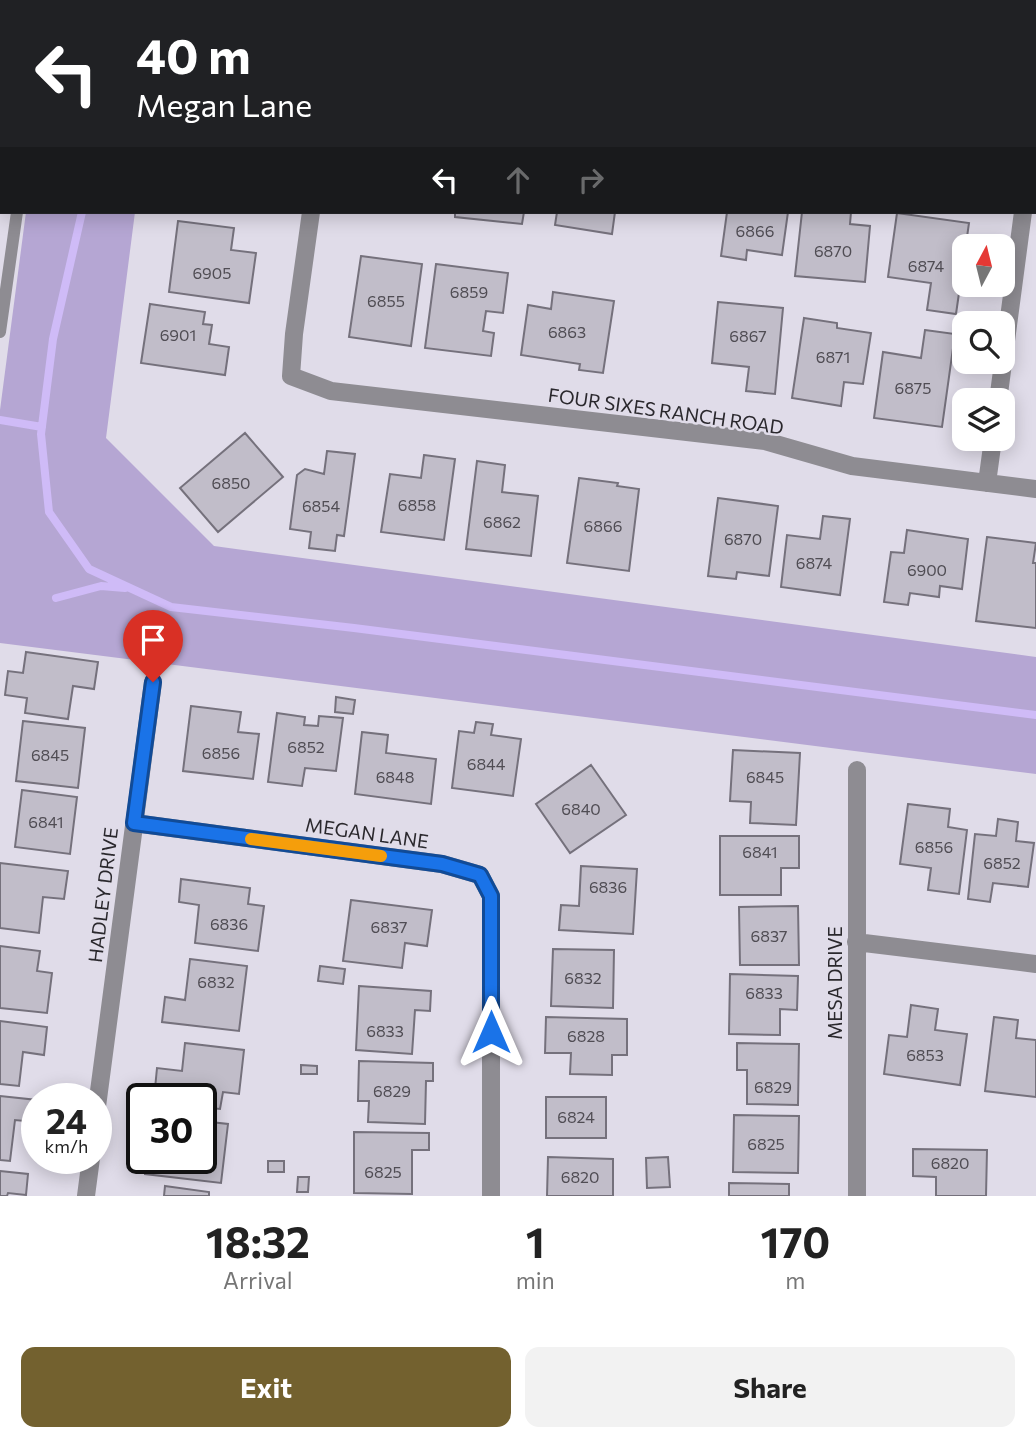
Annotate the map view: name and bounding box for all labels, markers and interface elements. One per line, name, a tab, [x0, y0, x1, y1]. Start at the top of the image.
text: 40 m	[136, 24, 251, 84]
icon: left	[21, 28, 112, 119]
text: Megan Lane	[136, 84, 312, 124]
icon: left	[426, 161, 464, 199]
icon: ahead	[499, 161, 537, 199]
icon: right	[572, 161, 610, 199]
house number: 6866	[736, 221, 774, 240]
north arrow	[952, 234, 1015, 298]
map controls	[952, 234, 1015, 451]
house number: 6870	[814, 241, 852, 260]
house number: 6874	[908, 256, 945, 275]
house number: 6905	[193, 263, 231, 282]
house number: 6859	[450, 282, 488, 301]
house number: 6855	[367, 291, 405, 310]
button: search	[952, 311, 1015, 374]
house number: 6863	[548, 322, 586, 341]
house number: 6901	[160, 325, 196, 344]
house number: 6867	[729, 326, 767, 345]
house number: 6871	[816, 347, 850, 366]
house number: 6875	[895, 378, 931, 397]
street label: FOUR SIXES RANCH ROAD	[547, 383, 785, 438]
button: layers	[952, 388, 1015, 451]
house number: 6850	[211, 473, 251, 492]
house number: 6858	[398, 495, 436, 514]
house number: 6854	[302, 496, 341, 515]
house number: 6862	[483, 512, 521, 531]
house number: 6866	[584, 516, 622, 535]
house number: 6870	[724, 529, 762, 548]
house number: 6874	[796, 553, 833, 572]
house number: 6900	[907, 560, 947, 579]
pin	[123, 610, 183, 682]
icon: arrive	[134, 621, 172, 659]
house number: 6852	[287, 737, 325, 756]
house number: 6856	[202, 743, 240, 762]
house number: 6845	[31, 745, 69, 764]
house number: 6844	[467, 754, 506, 773]
house number: 6848	[376, 767, 414, 786]
house number: 6845	[746, 767, 784, 786]
house number: 6840	[561, 799, 601, 818]
house number: 6841	[28, 812, 64, 831]
street label: MEGAN LANE	[304, 812, 430, 853]
street label: HADLEY DRIVE	[83, 826, 122, 964]
house number: 6856	[915, 837, 953, 856]
house number: 6841	[742, 842, 778, 861]
house number: 6852	[983, 853, 1021, 872]
house number: 6836	[589, 877, 627, 896]
house number: 6836	[210, 914, 248, 933]
house number: 6837	[371, 917, 407, 936]
house number: 6837	[751, 926, 787, 945]
street label: MESA DRIVE	[823, 926, 846, 1040]
house number: 6832	[564, 968, 602, 987]
house number: 6832	[197, 972, 235, 991]
house number: 6833	[745, 983, 783, 1002]
position arrow	[454, 995, 528, 1069]
house number: 6833	[366, 1021, 404, 1040]
house number: 6828	[567, 1026, 605, 1045]
house number: 6853	[906, 1045, 944, 1064]
house number: 6829	[754, 1077, 792, 1096]
house number: 6829	[373, 1081, 411, 1100]
speed limit sign: 30	[126, 1083, 217, 1174]
text: 24	[46, 1098, 87, 1141]
house number: 6824	[557, 1107, 595, 1126]
house number: 6825	[747, 1134, 785, 1153]
text: km/h	[45, 1135, 88, 1157]
house number: 6820	[931, 1153, 969, 1172]
house number: 6825	[364, 1162, 402, 1181]
house number: 6820	[561, 1167, 599, 1186]
text: 18:32	[206, 1215, 310, 1267]
text: 1	[526, 1215, 545, 1267]
text: 170	[761, 1215, 830, 1267]
text: Arrival	[223, 1266, 293, 1294]
text: min	[516, 1266, 555, 1294]
text: m	[785, 1266, 805, 1294]
button: Exit	[21, 1347, 511, 1427]
button: Share	[525, 1347, 1015, 1427]

